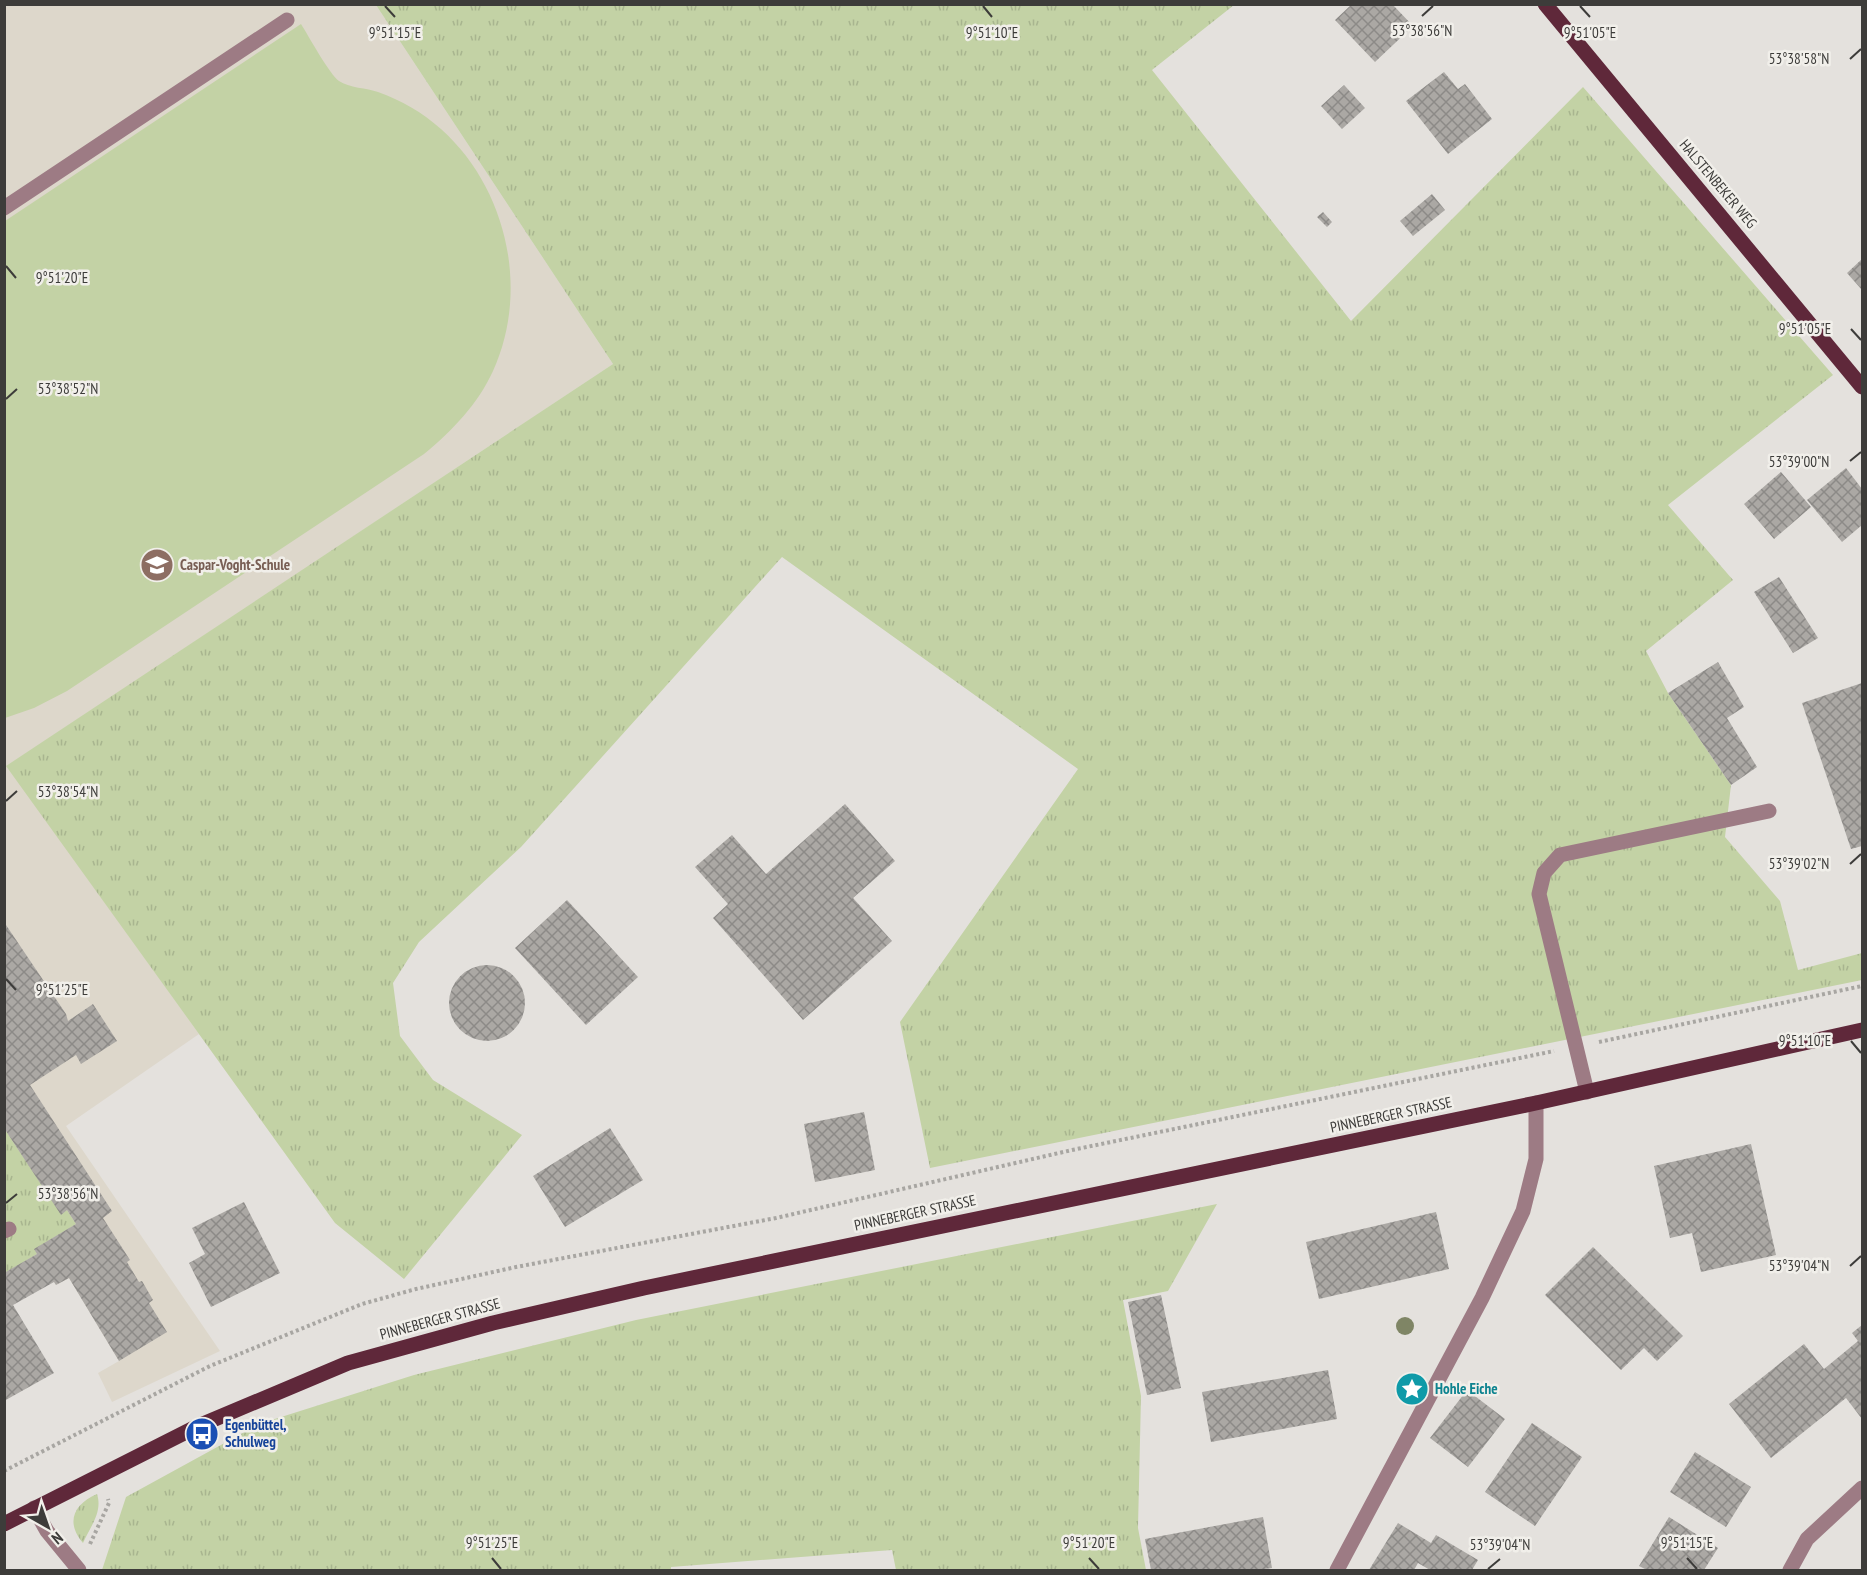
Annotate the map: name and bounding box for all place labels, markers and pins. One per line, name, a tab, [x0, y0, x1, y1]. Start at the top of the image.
school or university icon: Caspar-Voght-Schule	[139, 547, 175, 583]
place label: Caspar-Voght-Schule	[180, 555, 290, 574]
place icon: Hohle Eiche	[1394, 1371, 1430, 1407]
place label: Hohle Eiche	[1435, 1379, 1498, 1398]
place label: Egenbüttel, Schulweg	[225, 1415, 287, 1451]
bus stop icon: Egenbüttel, Schulweg	[184, 1416, 220, 1452]

